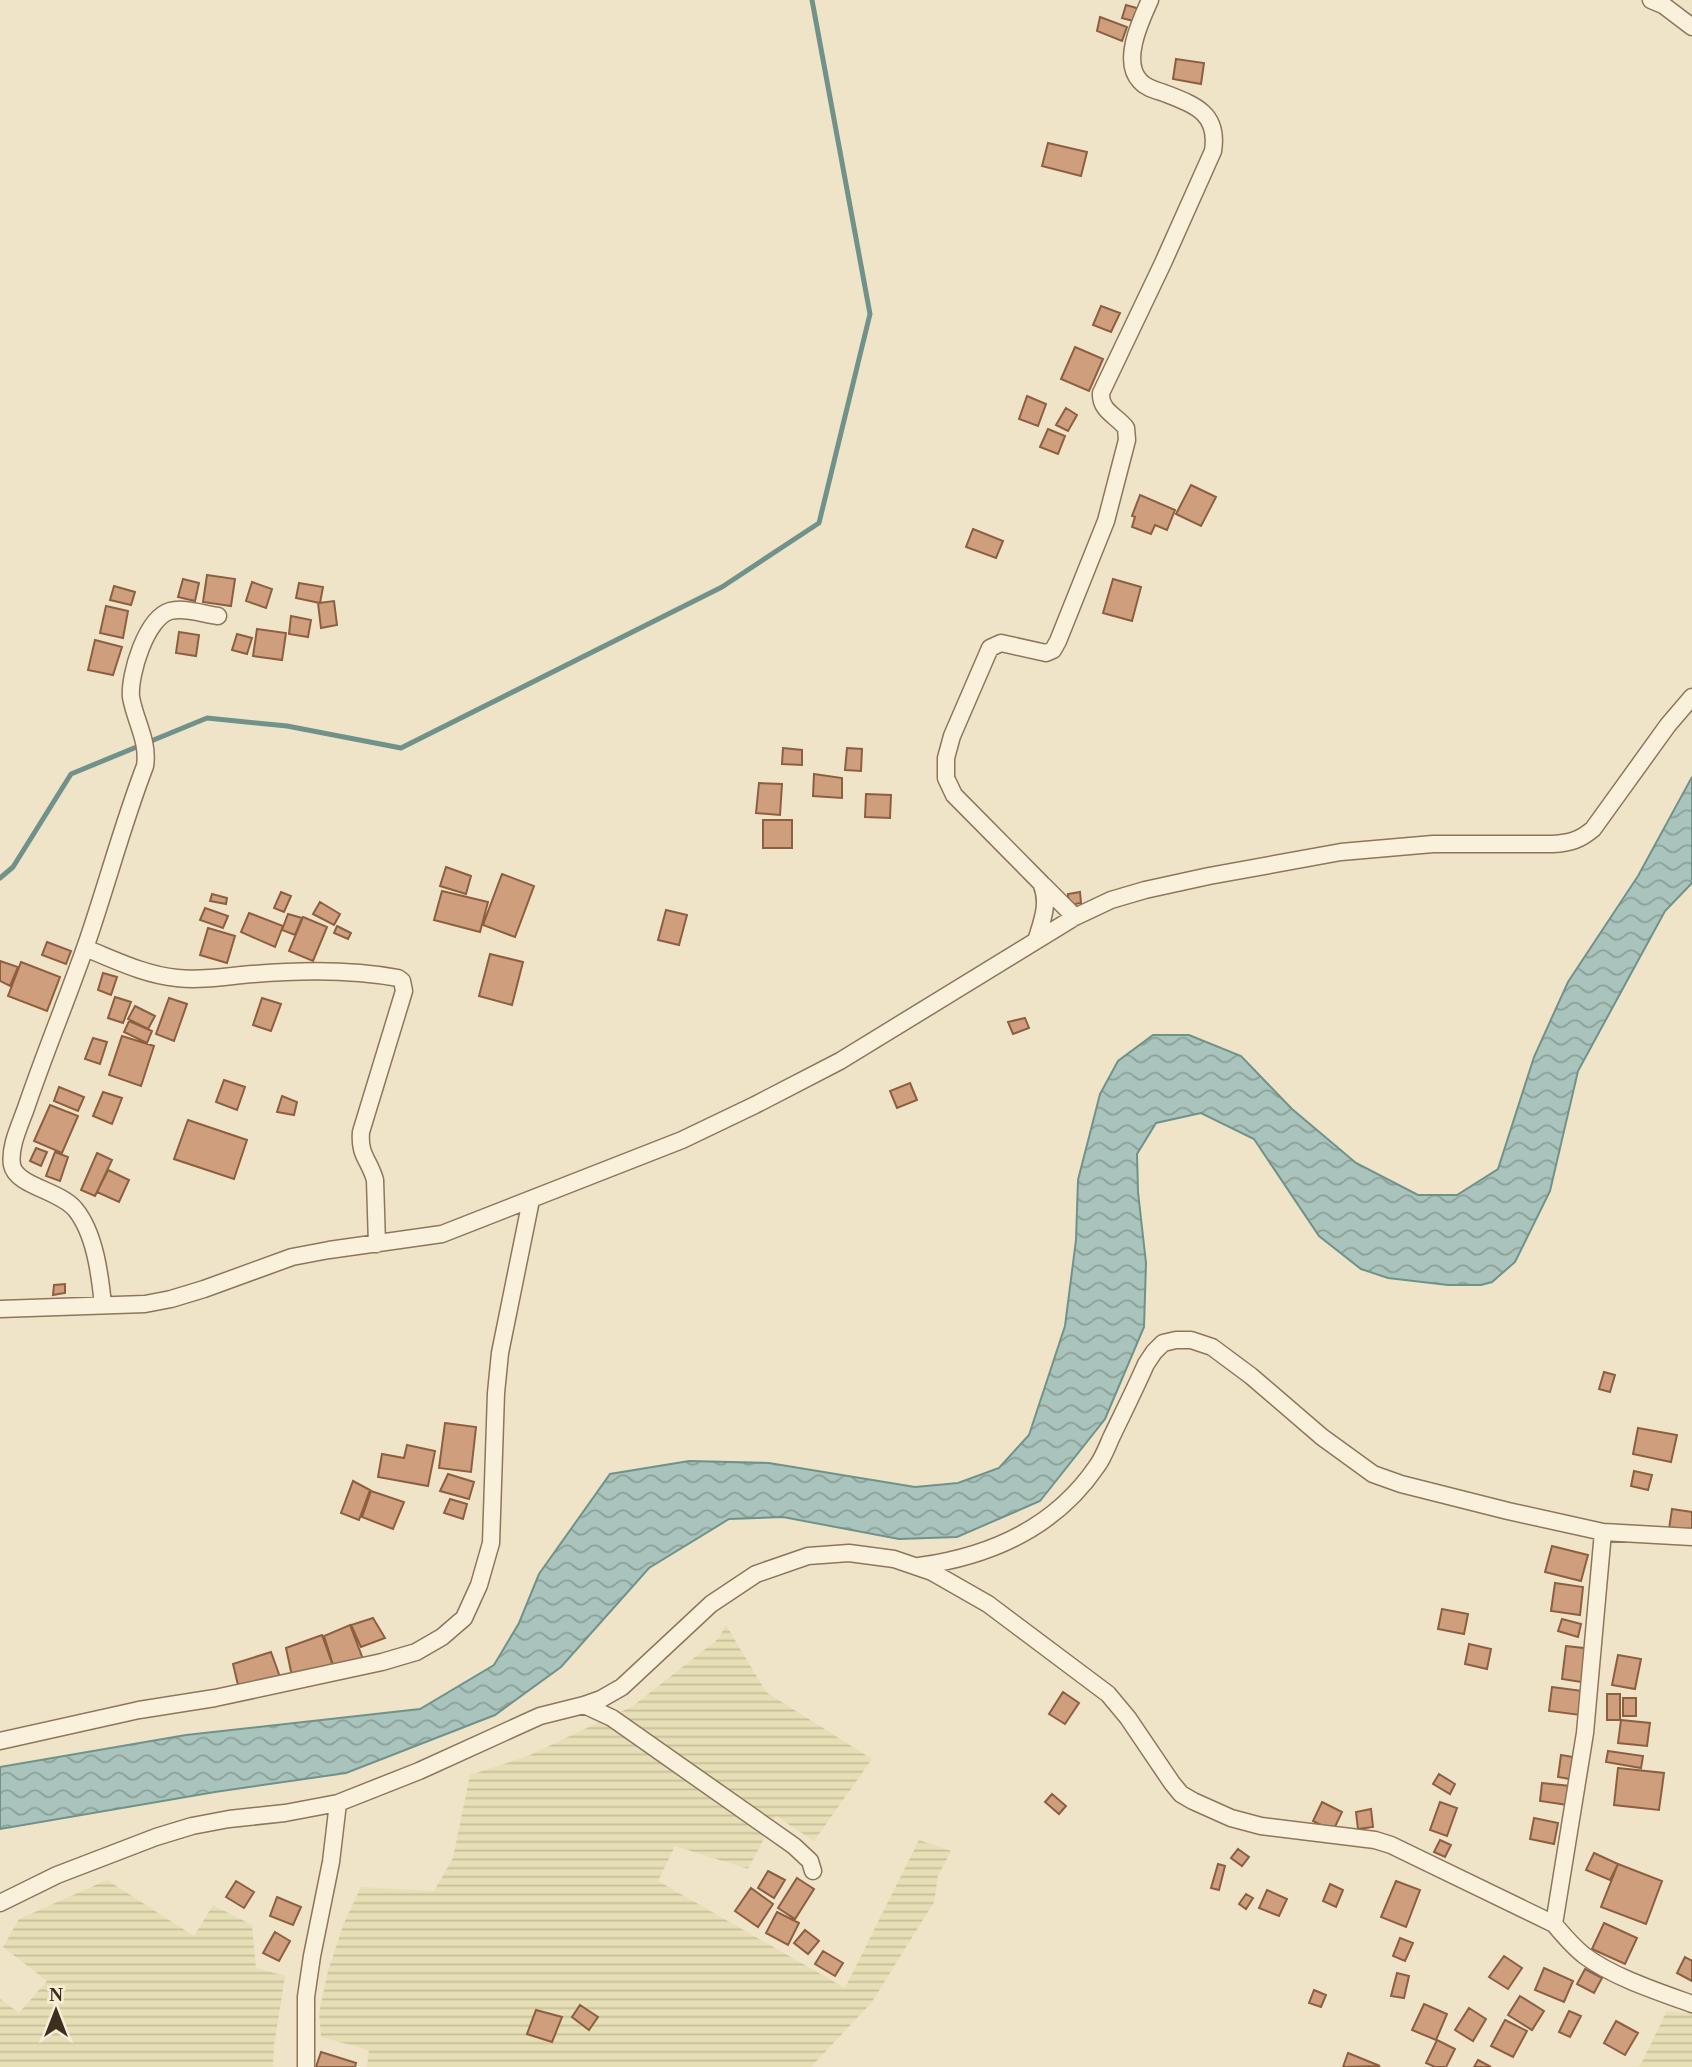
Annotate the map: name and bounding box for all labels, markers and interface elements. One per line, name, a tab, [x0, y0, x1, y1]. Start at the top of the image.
north arrow	[21, 1976, 91, 2046]
text: N	[49, 1984, 63, 2005]

